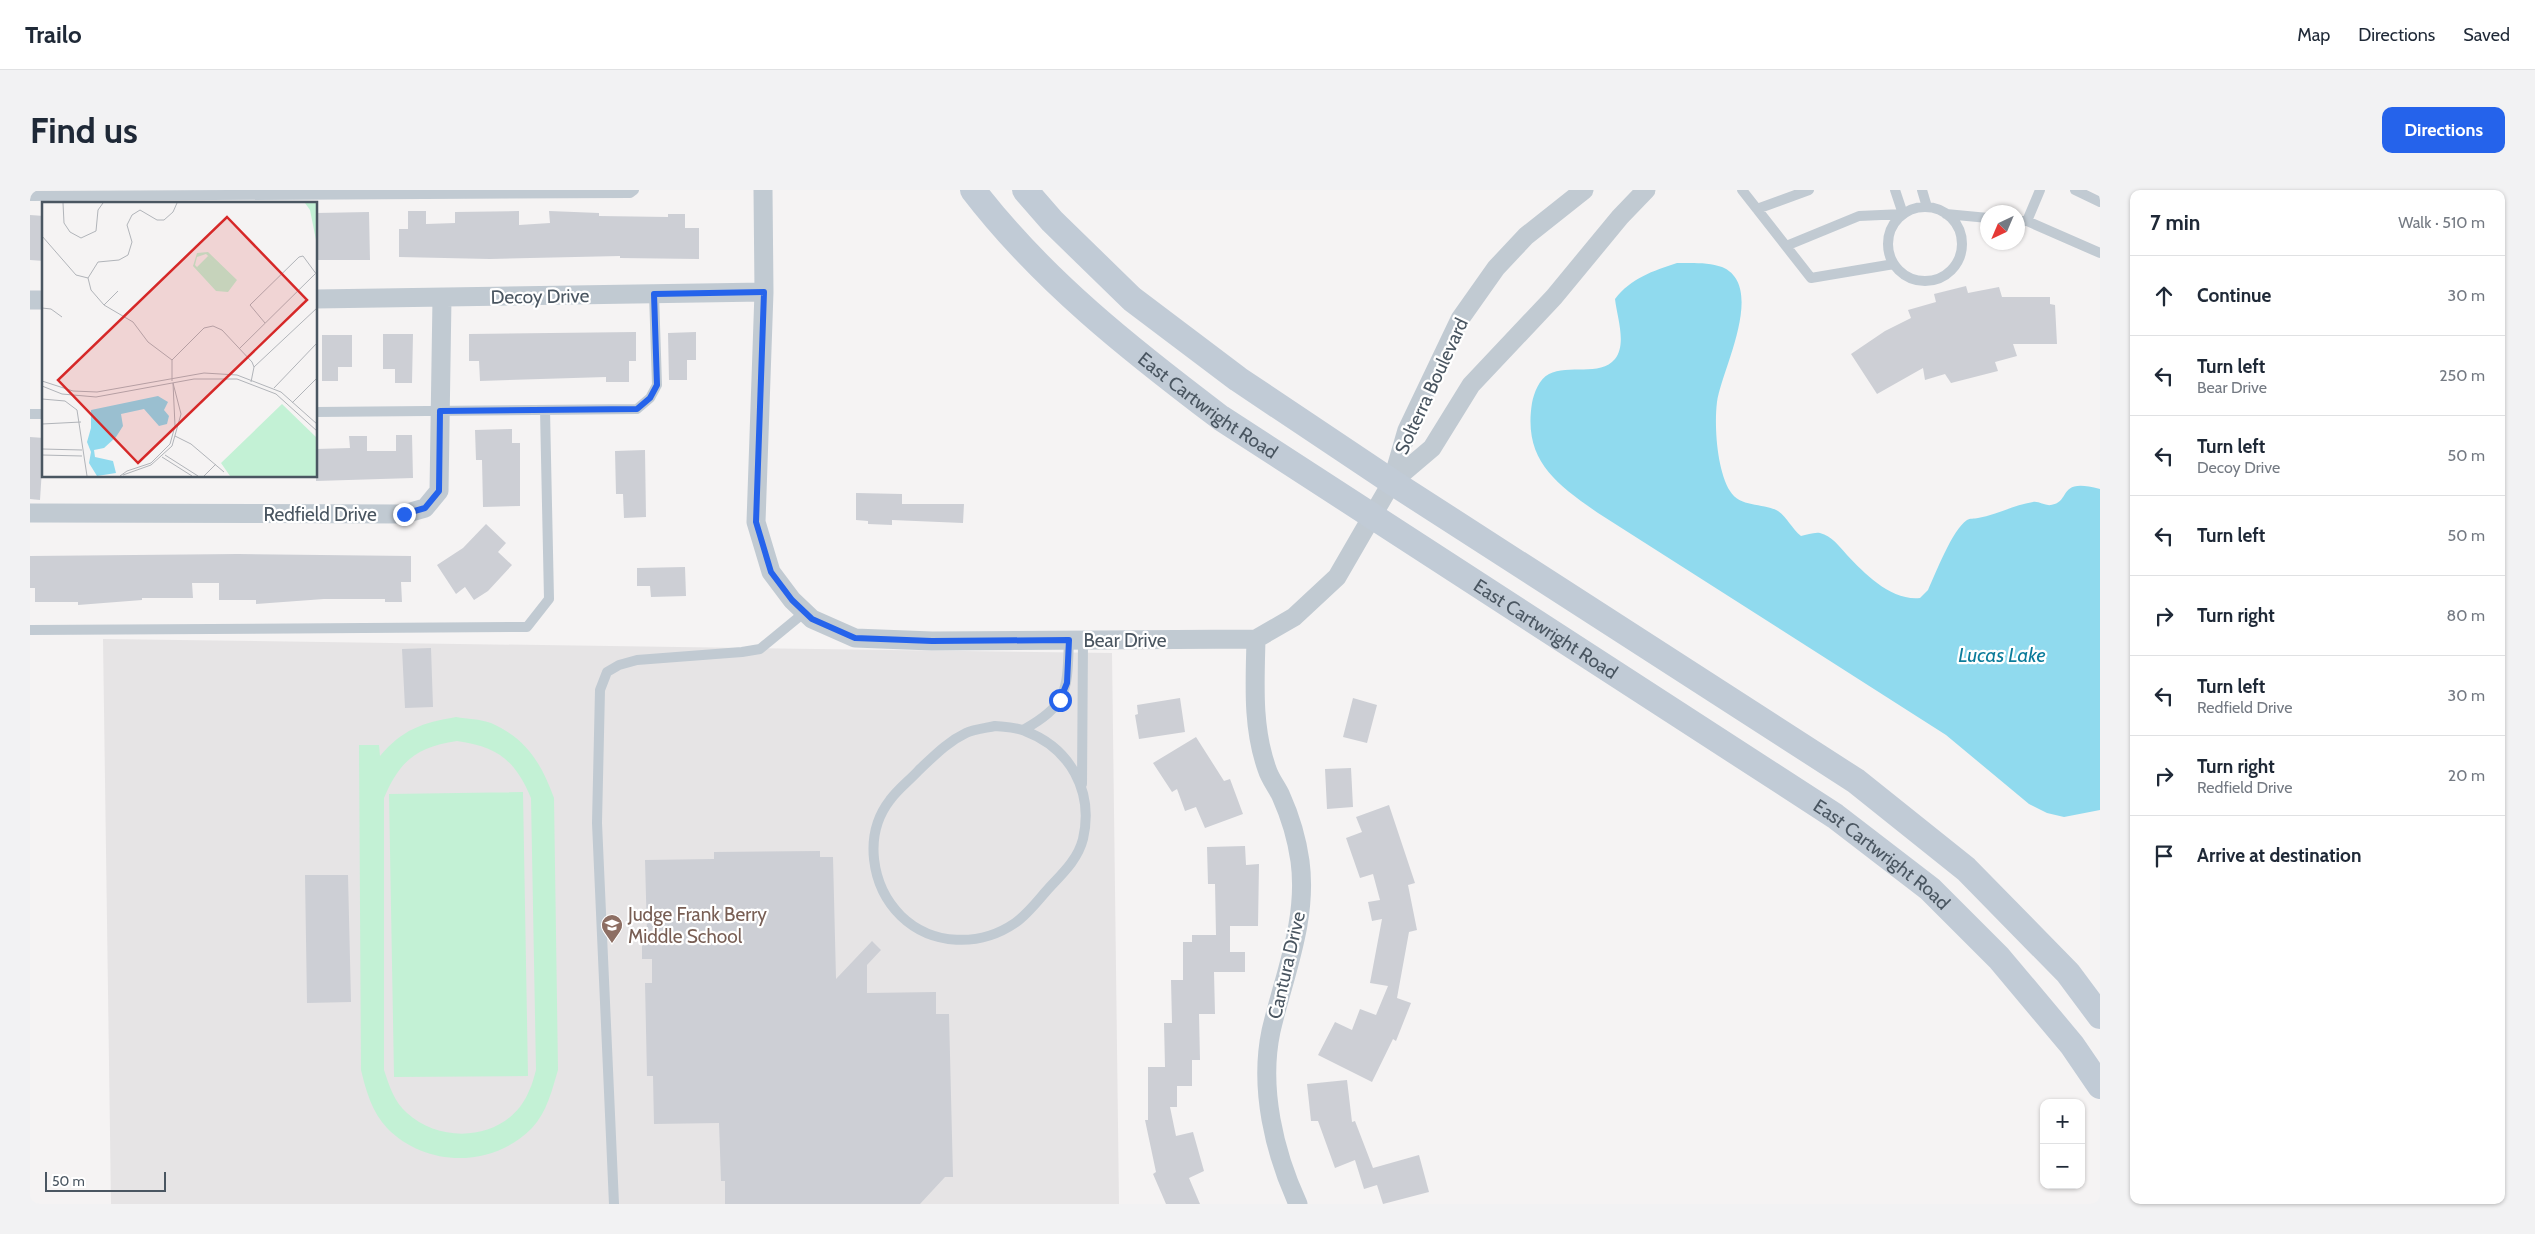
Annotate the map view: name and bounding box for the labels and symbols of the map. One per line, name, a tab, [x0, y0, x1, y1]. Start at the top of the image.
inset map	[42, 202, 318, 478]
north arrow	[1980, 205, 2025, 250]
street label: Decoy Drive	[490, 284, 590, 309]
street label: Solterra Boulevard	[1390, 314, 1473, 458]
street label: East Cartwright Road	[1133, 347, 1282, 464]
street label: Redfield Drive	[263, 503, 377, 526]
route end	[393, 503, 416, 526]
street label: East Cartwright Road	[1469, 574, 1622, 684]
street label: Bear Drive	[1083, 629, 1167, 652]
water label: Lucas Lake	[1958, 643, 2046, 667]
route start	[1049, 689, 1072, 712]
street label: East Cartwright Road	[1809, 794, 1955, 914]
place label: Judge Frank Berry Middle School	[627, 903, 767, 948]
street label: Cantura Drive	[1263, 909, 1310, 1021]
school or university icon: Judge Frank Berry Middle School	[600, 913, 624, 944]
scale bar	[45, 1169, 166, 1192]

